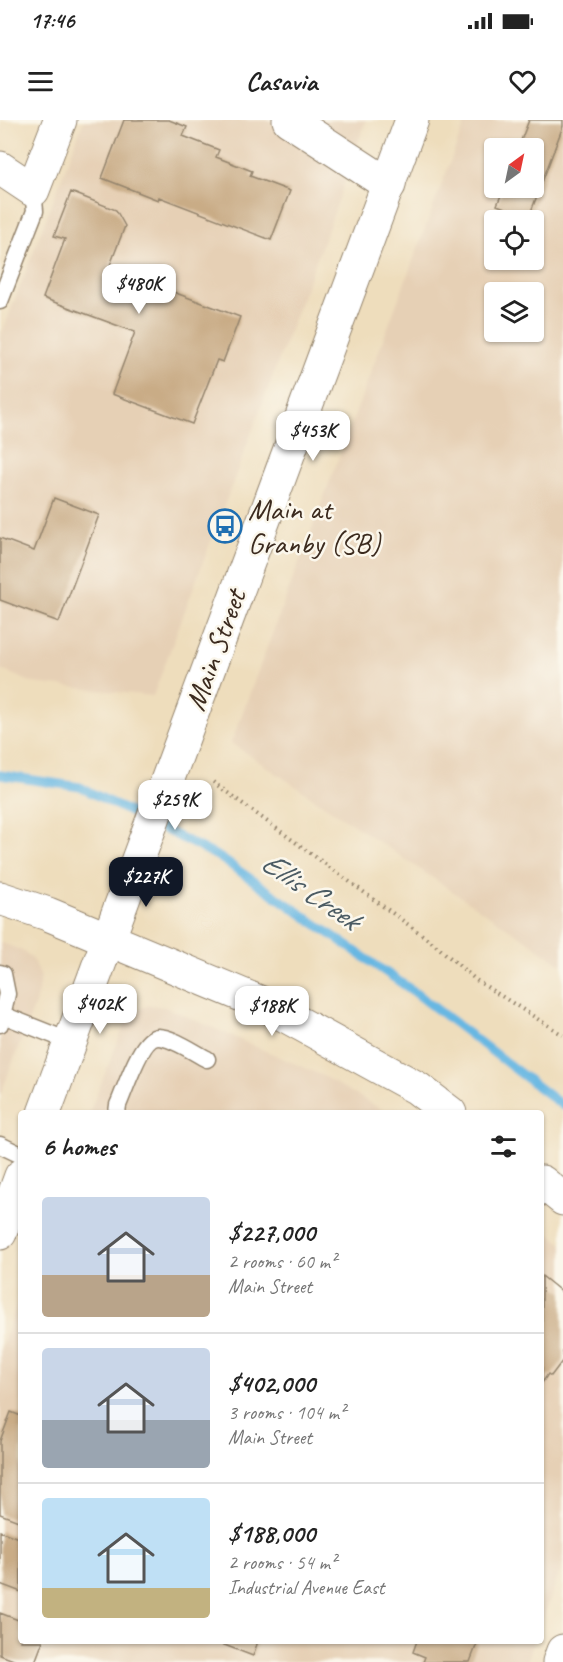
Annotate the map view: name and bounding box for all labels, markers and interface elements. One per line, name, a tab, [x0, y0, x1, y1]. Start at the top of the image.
text: 17:46	[30, 7, 74, 35]
text: Casavia	[246, 64, 317, 98]
icon: menu	[24, 65, 57, 98]
icon: heart	[506, 65, 539, 98]
north arrow	[484, 138, 544, 198]
map controls	[484, 138, 544, 342]
button: locate	[484, 210, 544, 270]
pin: $480K	[97, 264, 181, 315]
text: $480K	[116, 271, 162, 296]
button: layers	[484, 282, 544, 342]
pin: $453K	[271, 411, 355, 462]
text: $453K	[290, 418, 336, 443]
place label: Main at Granby (SB)	[248, 490, 382, 562]
bus stop icon: Main at Granby (SB)	[207, 508, 243, 544]
street label: Main Street	[176, 582, 255, 716]
pin: $259K	[133, 780, 217, 831]
text: $259K	[152, 787, 198, 812]
water label: Ellis Creek	[253, 842, 372, 942]
pin: $227K	[104, 857, 188, 908]
text: $227K	[123, 864, 169, 889]
pin: $402K	[58, 984, 142, 1035]
pin: $188K	[230, 986, 314, 1037]
text: $402K	[77, 991, 123, 1016]
text: $188K	[249, 993, 295, 1018]
text: 6 homes	[42, 1130, 116, 1163]
icon: filters	[487, 1130, 520, 1163]
text: $227,000	[228, 1216, 315, 1249]
icon: home	[90, 1221, 162, 1293]
text: 2 rooms · 60 m²	[228, 1249, 336, 1274]
text: Main Street	[228, 1274, 312, 1299]
text: $402,000	[228, 1367, 315, 1400]
icon: home	[90, 1372, 162, 1444]
text: 3 rooms · 104 m²	[228, 1400, 345, 1425]
text: Main Street	[228, 1425, 312, 1450]
text: $188,000	[228, 1517, 315, 1550]
icon: home	[90, 1522, 162, 1594]
text: 2 rooms · 54 m²	[228, 1550, 336, 1575]
text: Industrial Avenue East	[228, 1575, 384, 1600]

